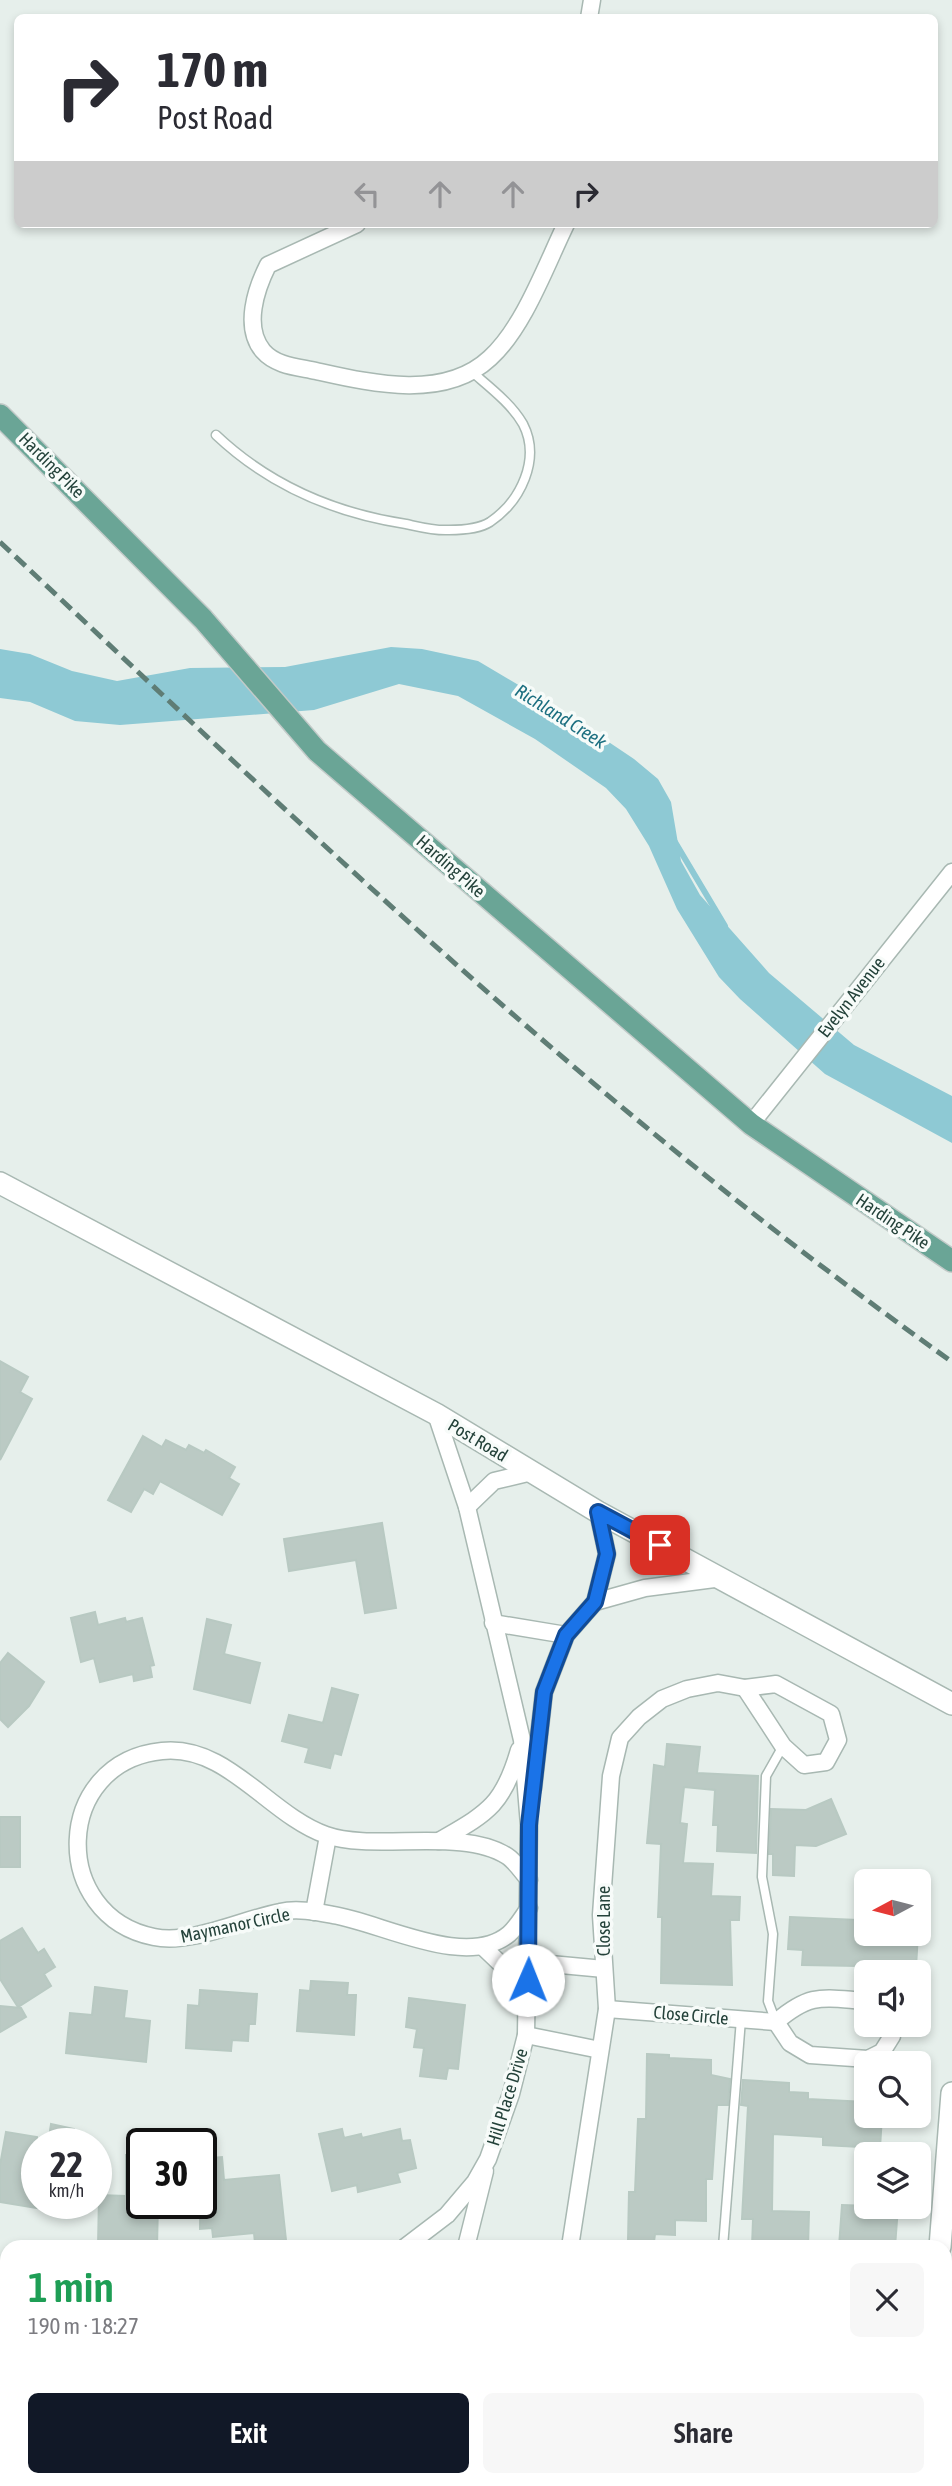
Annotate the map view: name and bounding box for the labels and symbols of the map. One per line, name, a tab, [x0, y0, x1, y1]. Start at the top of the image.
street label: Harding Pike	[15, 428, 89, 502]
water label: Richland Creek	[511, 679, 611, 753]
street label: Harding Pike	[412, 830, 490, 902]
street label: Evelyn Avenue	[813, 953, 889, 1041]
street label: Harding Pike	[852, 1189, 934, 1253]
street label: Post Road	[445, 1414, 511, 1466]
pin	[630, 1515, 690, 1575]
north arrow	[854, 1869, 931, 1946]
street label: Close Lane	[593, 1886, 614, 1956]
street label: Maymanor Circle	[178, 1903, 292, 1947]
position arrow	[491, 1943, 565, 2017]
street label: Close Circle	[653, 2001, 729, 2029]
street label: Hill Place Drive	[482, 2046, 532, 2148]
speed limit sign: 30	[126, 2128, 217, 2219]

